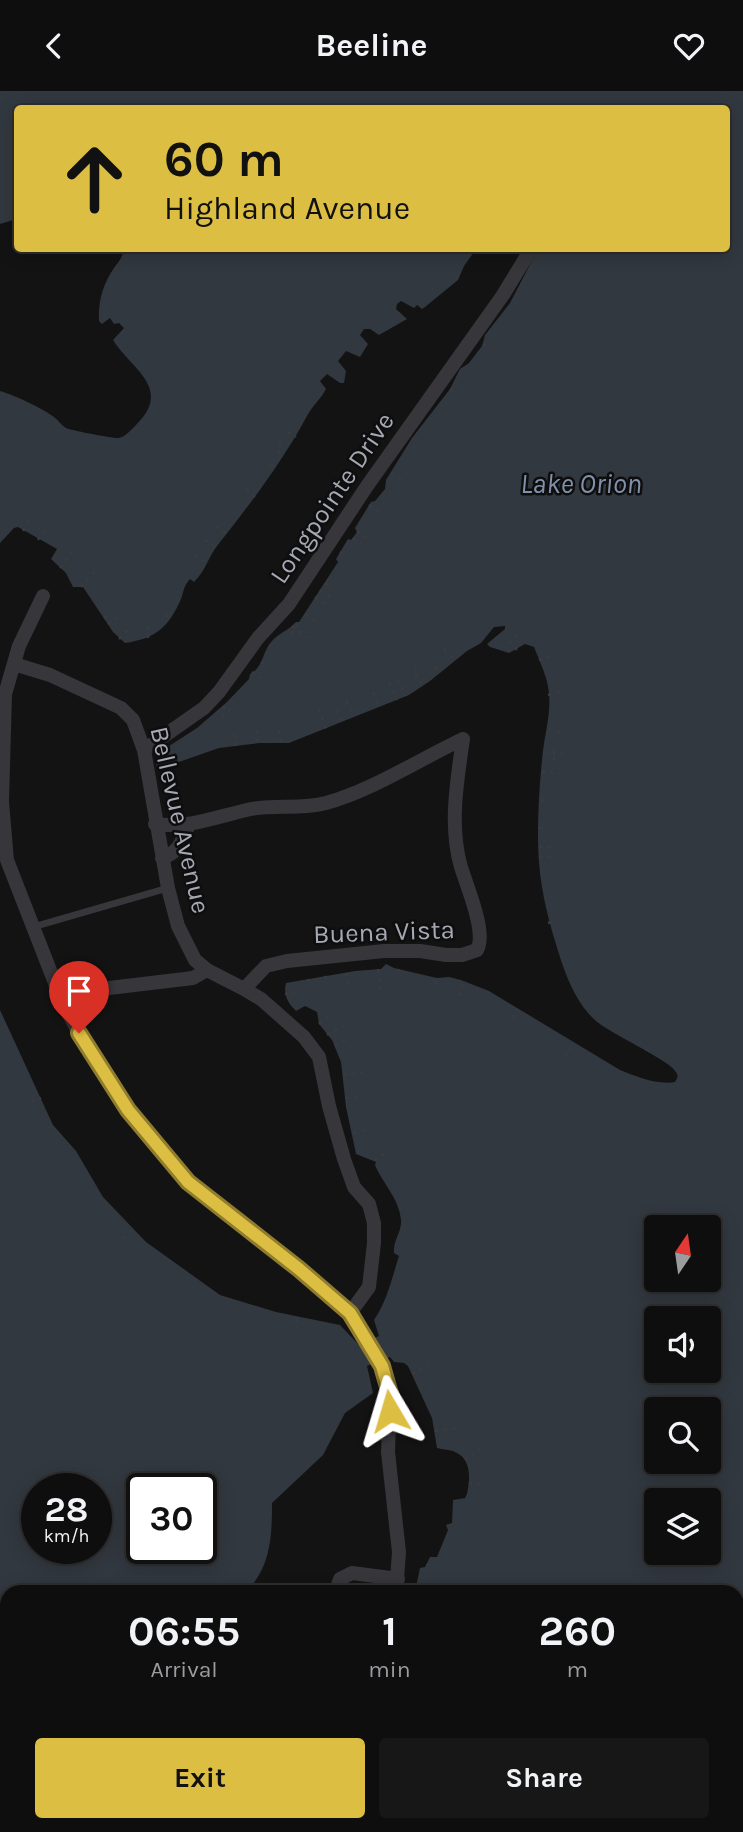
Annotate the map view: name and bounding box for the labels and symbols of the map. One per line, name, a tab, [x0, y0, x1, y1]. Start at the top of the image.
street label: Longpointe Drive	[263, 407, 401, 589]
water label: Lake Orion	[520, 467, 642, 500]
street label: Bellevue Avenue	[143, 723, 217, 917]
street label: Buena Vista	[313, 914, 455, 950]
pin	[49, 961, 109, 1033]
north arrow	[644, 1215, 721, 1291]
position arrow	[353, 1374, 427, 1448]
speed limit sign: 30	[126, 1473, 217, 1564]

